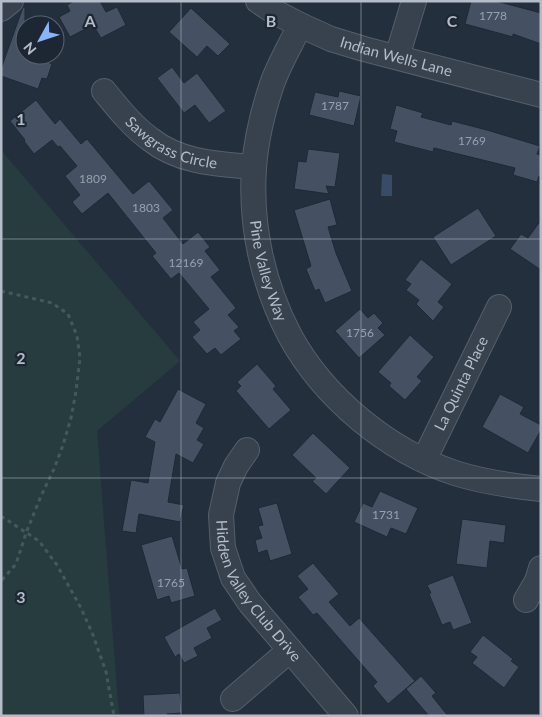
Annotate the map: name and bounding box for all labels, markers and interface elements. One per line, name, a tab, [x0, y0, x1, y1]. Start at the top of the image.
house number: 1778	[479, 8, 507, 23]
text: A	[83, 11, 96, 30]
text: B	[266, 11, 276, 30]
text: C	[447, 11, 458, 30]
north arrow	[15, 15, 65, 65]
street label: Indian Wells Lane	[338, 32, 454, 80]
text: N	[20, 39, 40, 58]
house number: 1787	[321, 98, 349, 113]
text: 1	[16, 109, 26, 128]
street label: Sawgrass Circle	[122, 112, 219, 172]
house number: 1769	[458, 133, 486, 148]
house number: 1809	[79, 171, 107, 186]
house number: 1803	[132, 200, 160, 215]
street label: Pine Valley Way	[247, 219, 292, 324]
house number: 12169	[169, 255, 203, 270]
house number: 1756	[346, 325, 374, 340]
street label: La Quinta Place	[430, 333, 491, 433]
text: 2	[16, 348, 26, 367]
house number: 1731	[372, 507, 400, 522]
street label: Hidden Valley Club Drive	[213, 519, 306, 665]
house number: 1765	[157, 575, 185, 590]
text: 3	[16, 587, 26, 606]

